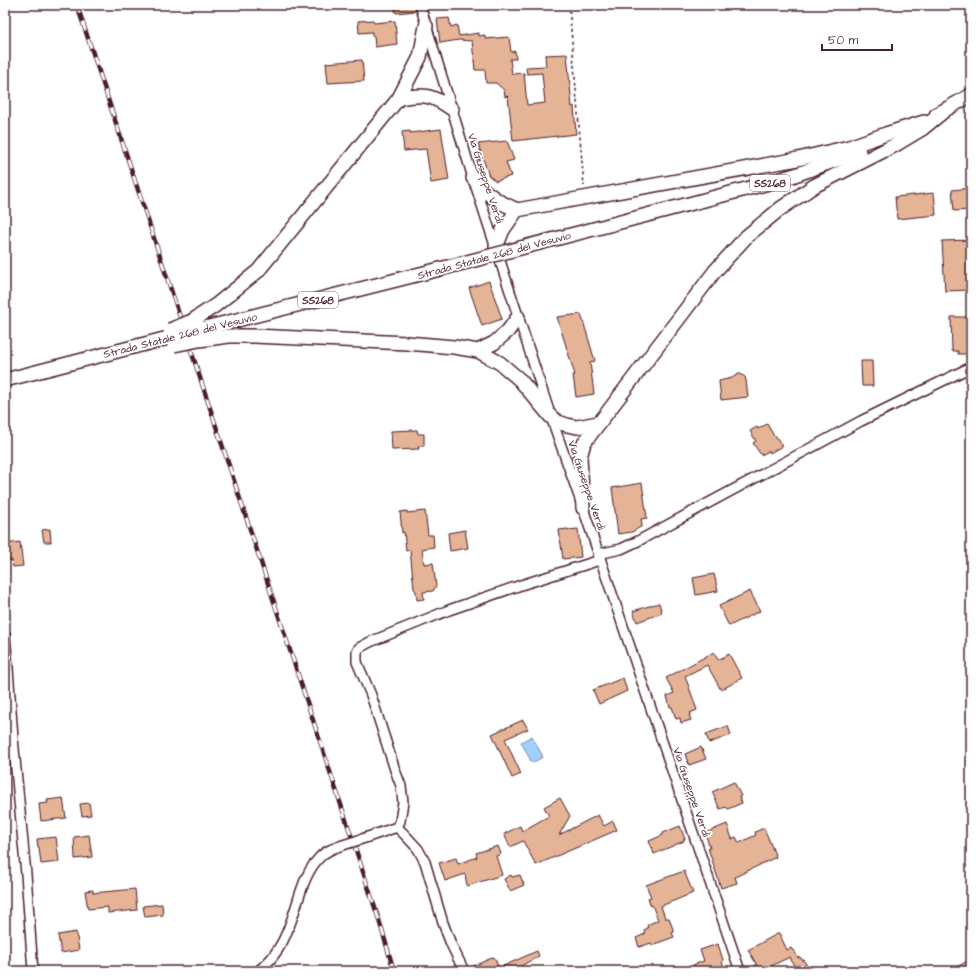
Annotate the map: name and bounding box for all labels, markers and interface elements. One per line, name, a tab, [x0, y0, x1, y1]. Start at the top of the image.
scale bar	[822, 26, 892, 52]
text: 50 m	[828, 32, 859, 49]
street label: Via Giuseppe Verdi	[464, 131, 507, 225]
road number: SS268	[750, 175, 790, 191]
street label: Strada Statale 268 del Vesuvio	[416, 228, 573, 283]
road number: SS268	[298, 292, 338, 308]
street label: Strada Statale 268 del Vesuvio	[102, 309, 259, 362]
street label: Via Giuseppe Verdi	[564, 438, 609, 532]
street label: Via Giuseppe Verdi	[669, 745, 714, 839]

